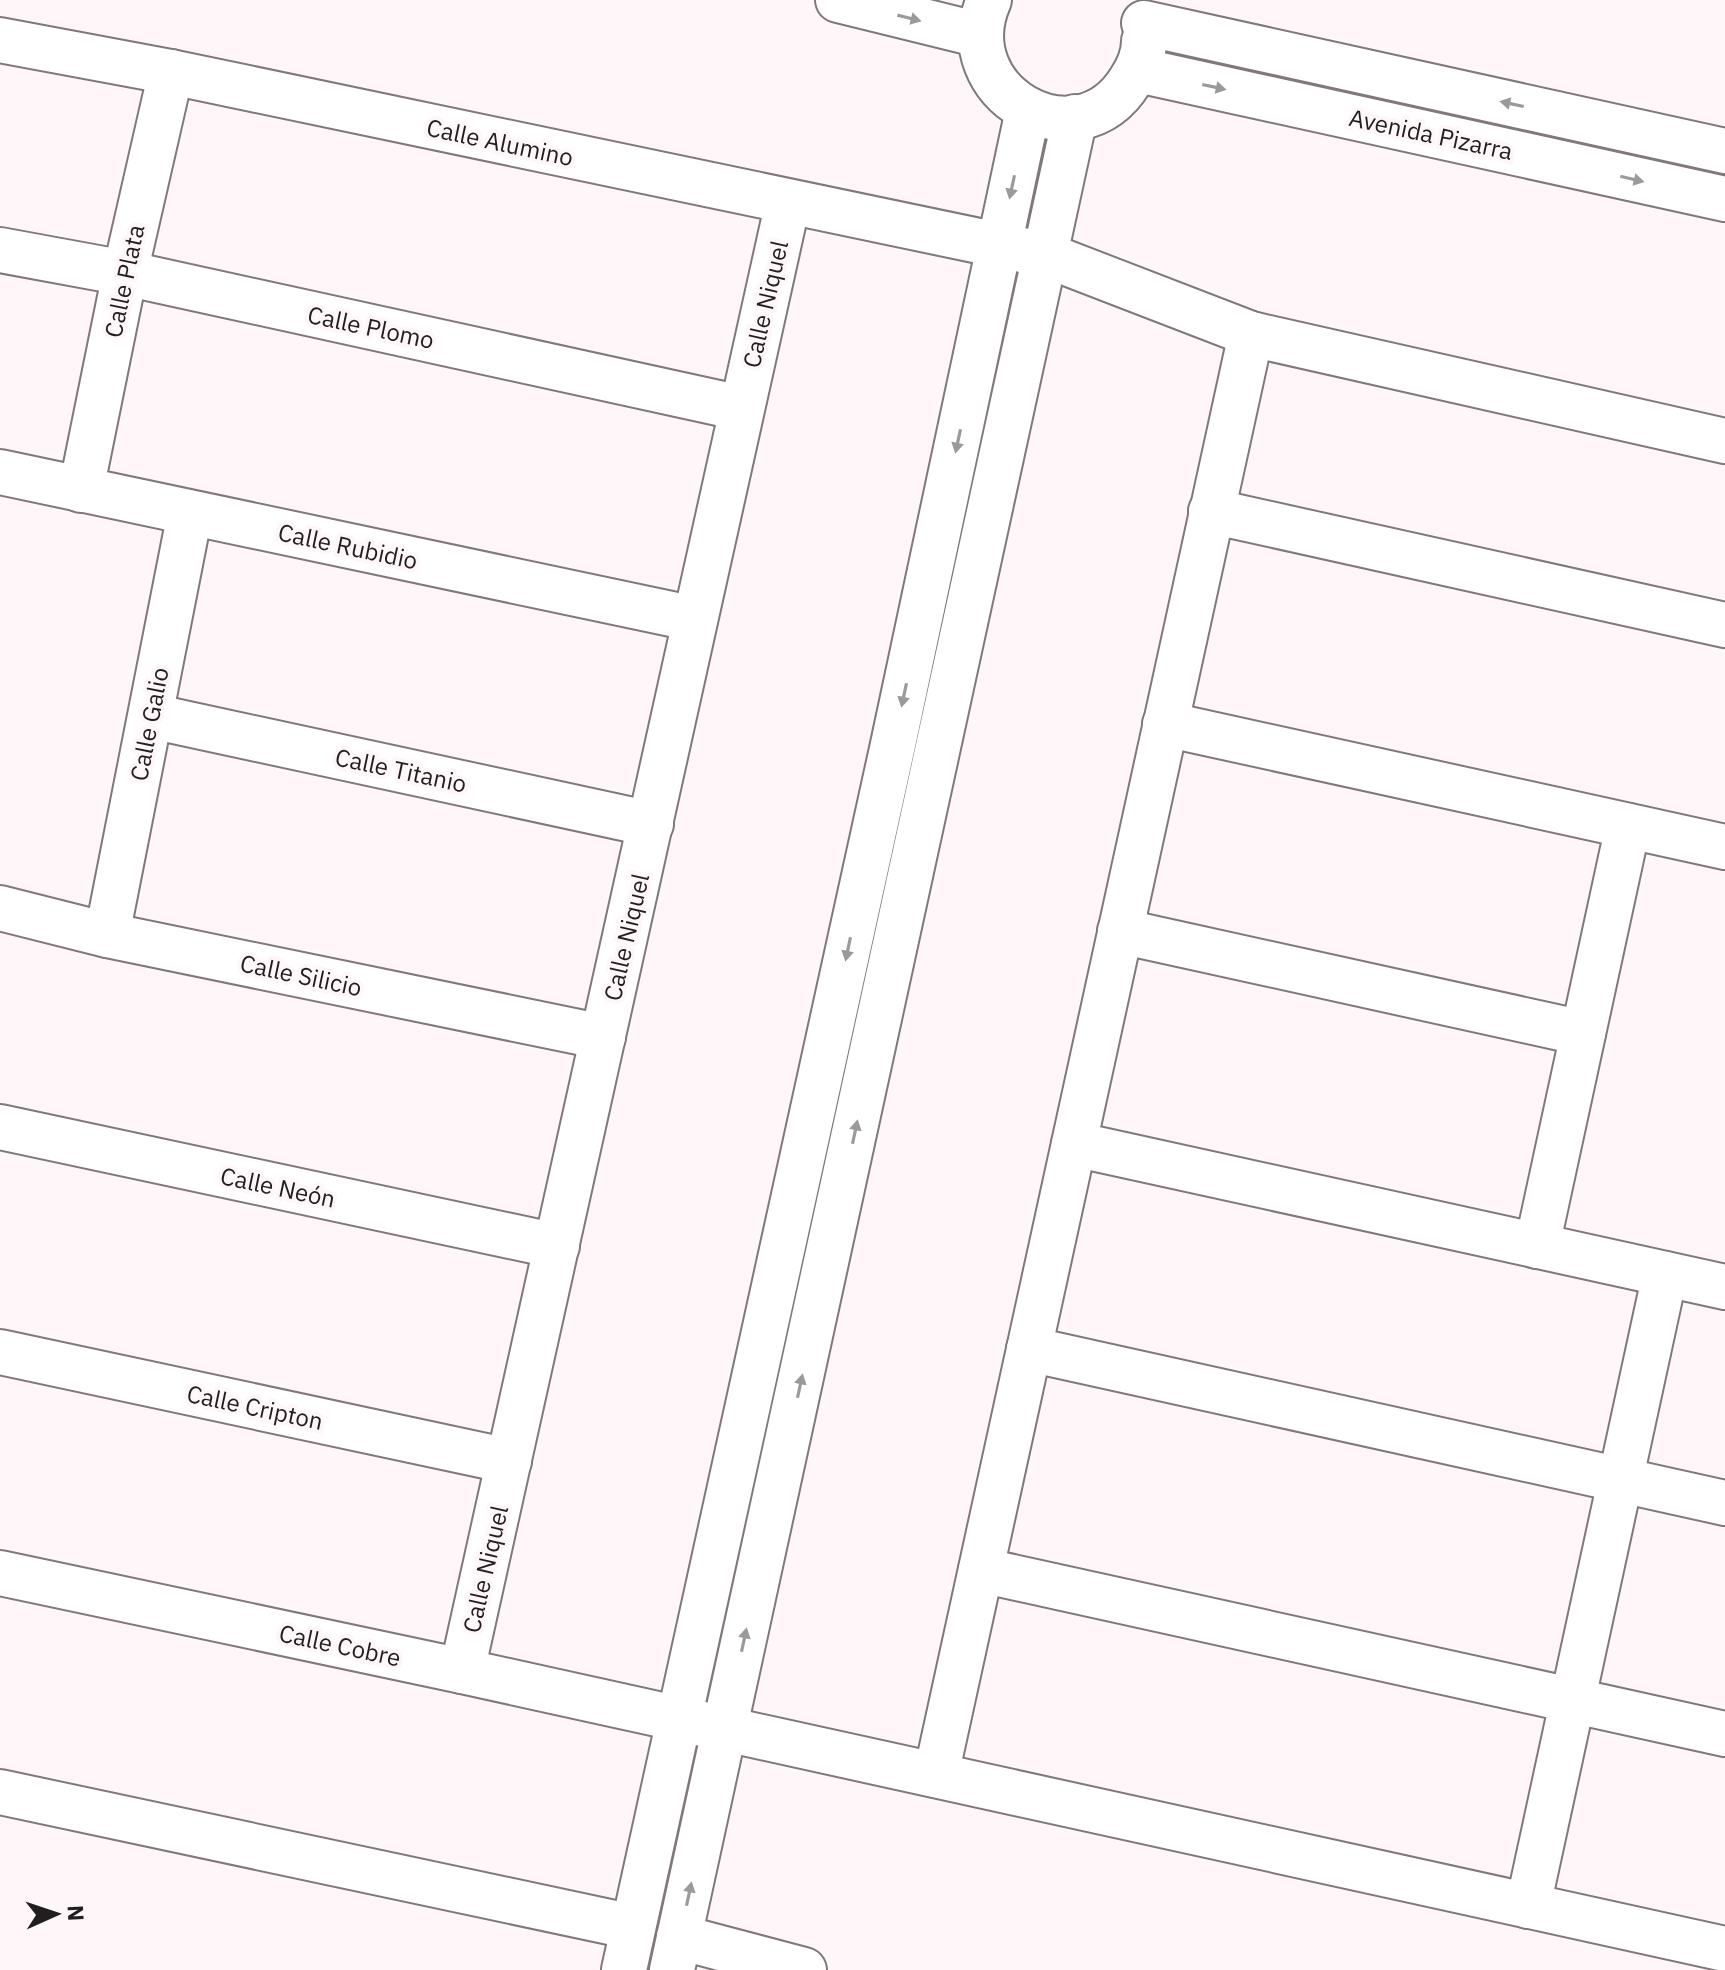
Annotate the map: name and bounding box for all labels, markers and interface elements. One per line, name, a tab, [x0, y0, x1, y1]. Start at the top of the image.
one-way arrow	[897, 12, 922, 24]
one-way arrow	[1201, 81, 1226, 94]
one-way arrow	[1499, 97, 1524, 110]
street label: Avenida Pizarra	[1346, 101, 1516, 167]
street label: Calle Alumino	[424, 111, 576, 173]
one-way arrow	[1619, 173, 1644, 186]
one-way arrow	[1006, 174, 1018, 199]
street label: Calle Plata	[96, 221, 152, 340]
street label: Calle Niquel	[735, 237, 795, 371]
street label: Calle Plomo	[305, 298, 437, 356]
one-way arrow	[951, 429, 964, 454]
street label: Calle Rubidio	[275, 516, 421, 576]
street label: Calle Galio	[122, 665, 176, 783]
one-way arrow	[897, 683, 909, 708]
street label: Calle Titanio	[332, 740, 470, 800]
street label: Calle Niquel	[596, 870, 656, 1004]
one-way arrow	[841, 937, 854, 962]
street label: Calle Silicio	[237, 947, 365, 1003]
one-way arrow	[849, 1119, 862, 1144]
street label: Calle Neón	[218, 1159, 338, 1215]
one-way arrow	[794, 1373, 806, 1398]
street label: Calle Cripton	[184, 1377, 326, 1437]
street label: Calle Niquel	[455, 1502, 515, 1636]
street label: Calle Cobre	[276, 1616, 404, 1674]
one-way arrow	[738, 1627, 751, 1652]
north arrow	[16, 1874, 96, 1954]
one-way arrow	[683, 1881, 696, 1906]
text: N	[62, 1904, 91, 1922]

